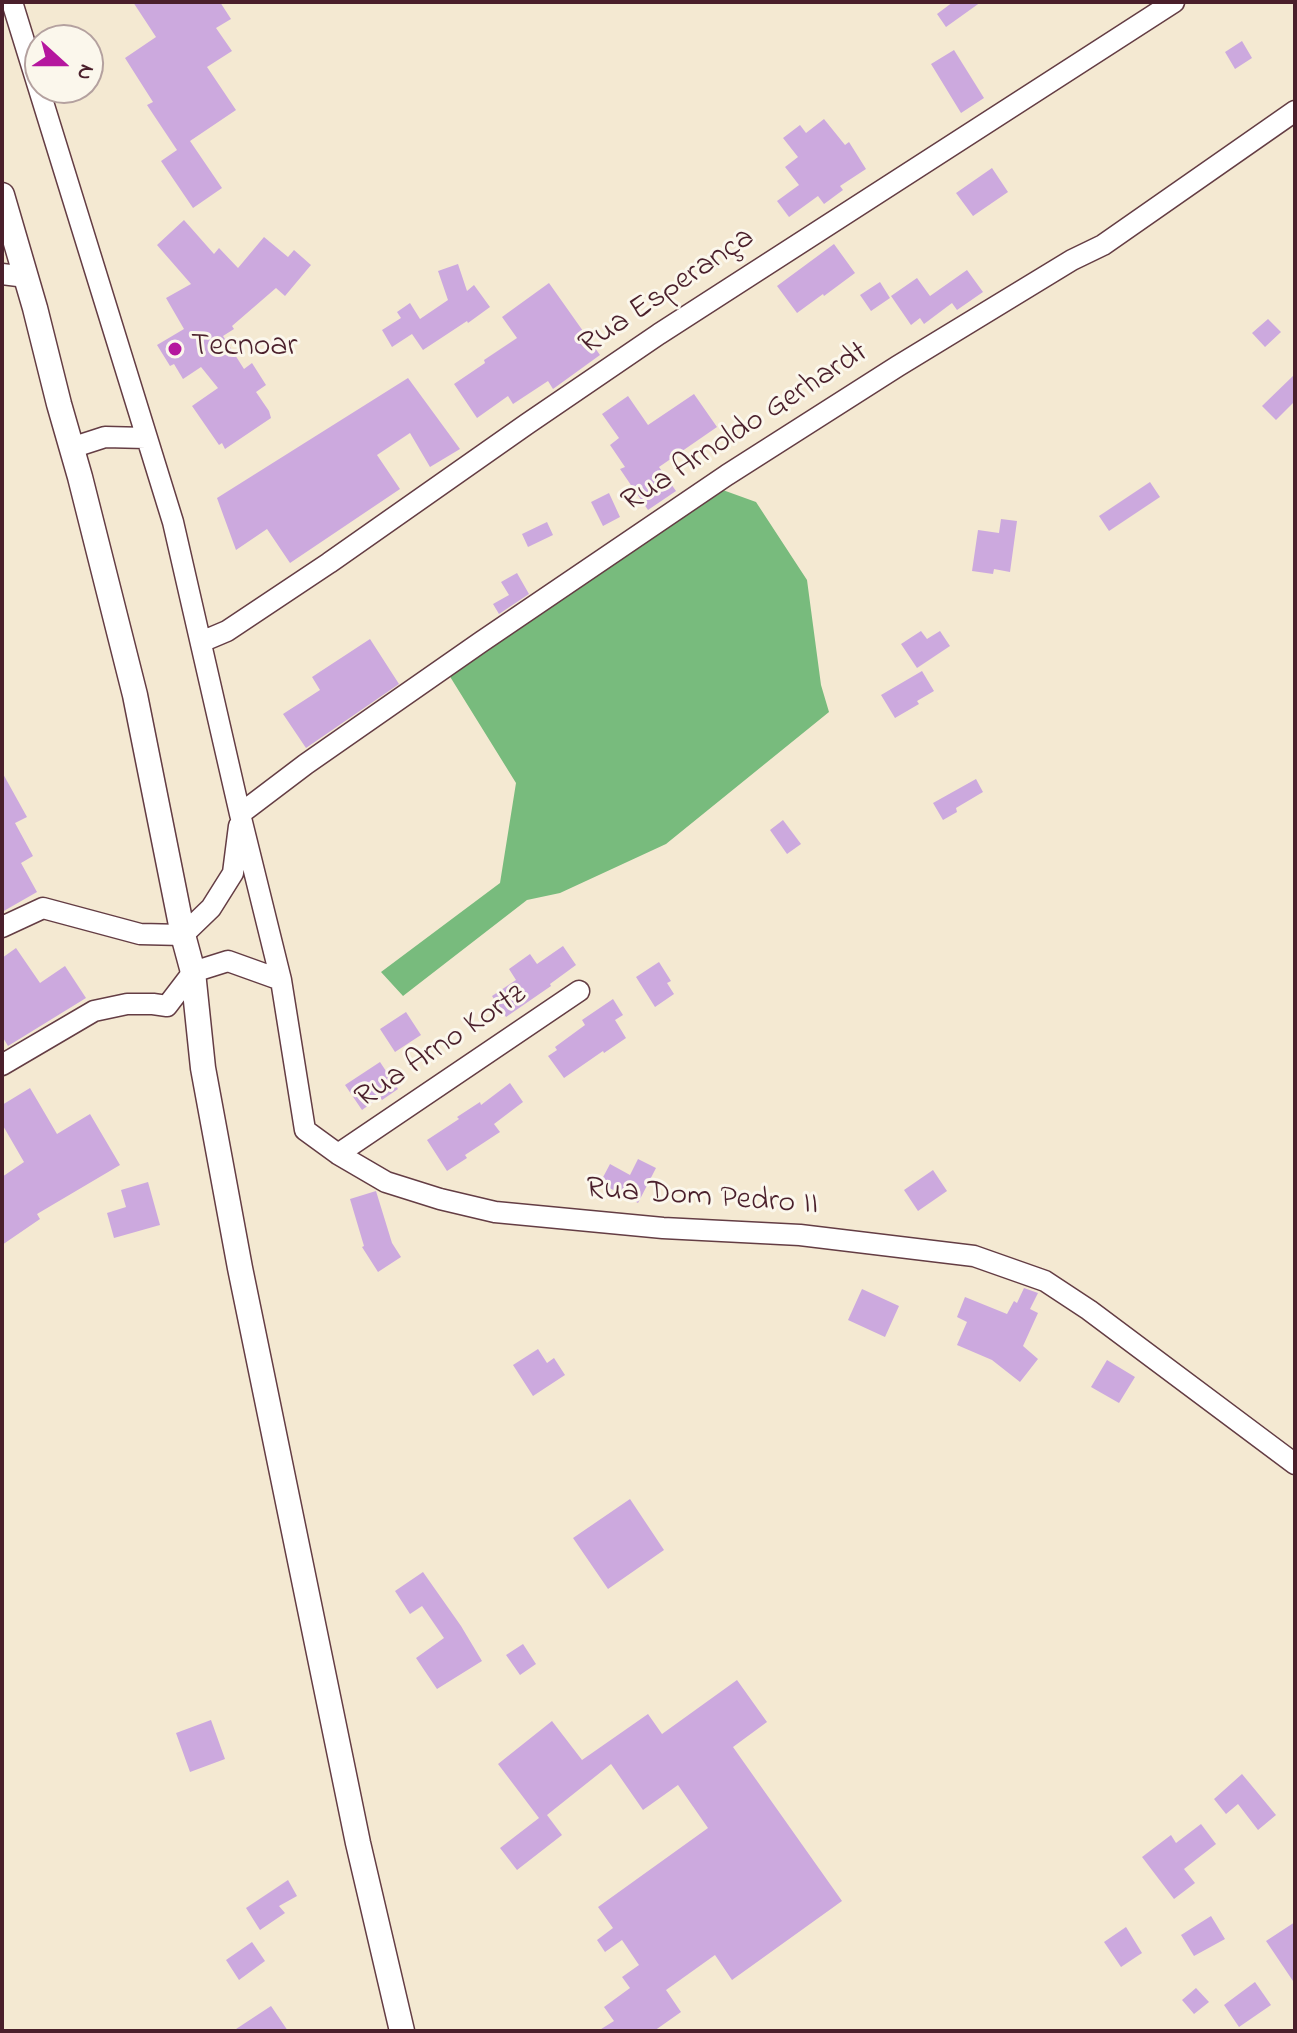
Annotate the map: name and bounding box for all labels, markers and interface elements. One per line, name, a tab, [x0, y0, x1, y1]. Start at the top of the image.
north arrow	[24, 24, 104, 104]
text: N	[67, 59, 102, 85]
street label: Rua Esperança	[573, 220, 763, 366]
place label: Tecnoar	[191, 330, 297, 368]
street label: Rua Arnoldo Gerhardt	[616, 335, 876, 523]
marker: Tecnoar	[166, 340, 184, 358]
street label: Rua Arno Kortz	[349, 977, 535, 1119]
street label: Rua Dom Pedro II	[585, 1172, 819, 1226]

